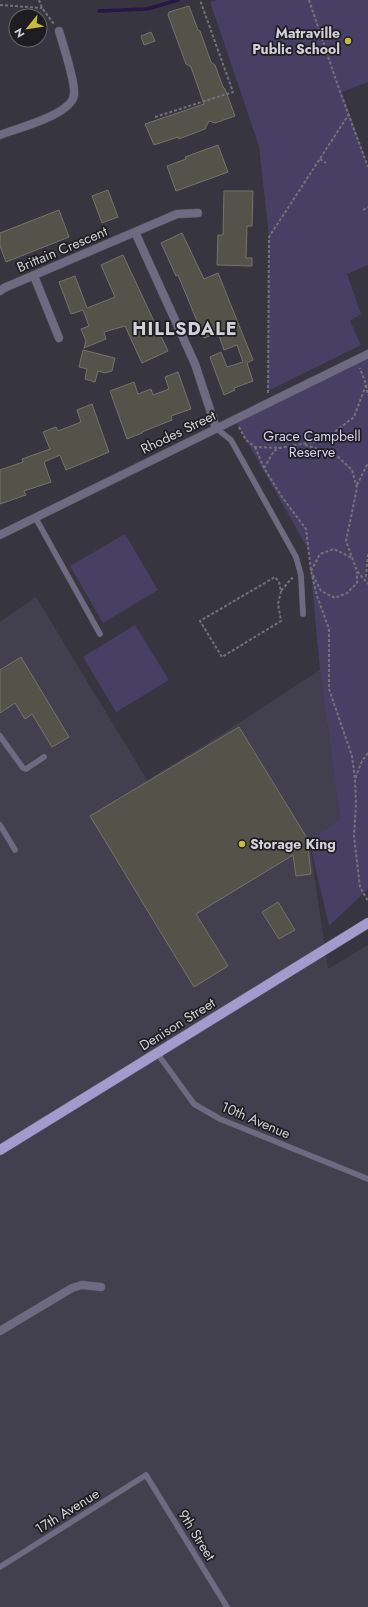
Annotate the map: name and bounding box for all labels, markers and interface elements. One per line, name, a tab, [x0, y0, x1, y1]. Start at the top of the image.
north arrow	[8, 8, 48, 48]
place label: Matraville Public School	[252, 23, 340, 59]
text: N	[10, 25, 28, 41]
marker: Matraville Public School	[343, 36, 353, 46]
street label: Brittain Crescent	[14, 221, 111, 277]
district label: HILLSDALE	[132, 316, 238, 342]
street label: Rhodes Street	[137, 405, 219, 459]
park label: Grace Campbell Reserve	[263, 426, 361, 462]
place label: Storage King	[250, 834, 336, 854]
marker: Storage King	[237, 839, 247, 849]
street label: Denison Street	[135, 992, 219, 1055]
street label: 10th Avenue	[218, 1096, 294, 1144]
street label: 17th Avenue	[31, 1483, 103, 1539]
street label: 9th Street	[174, 1506, 221, 1565]

